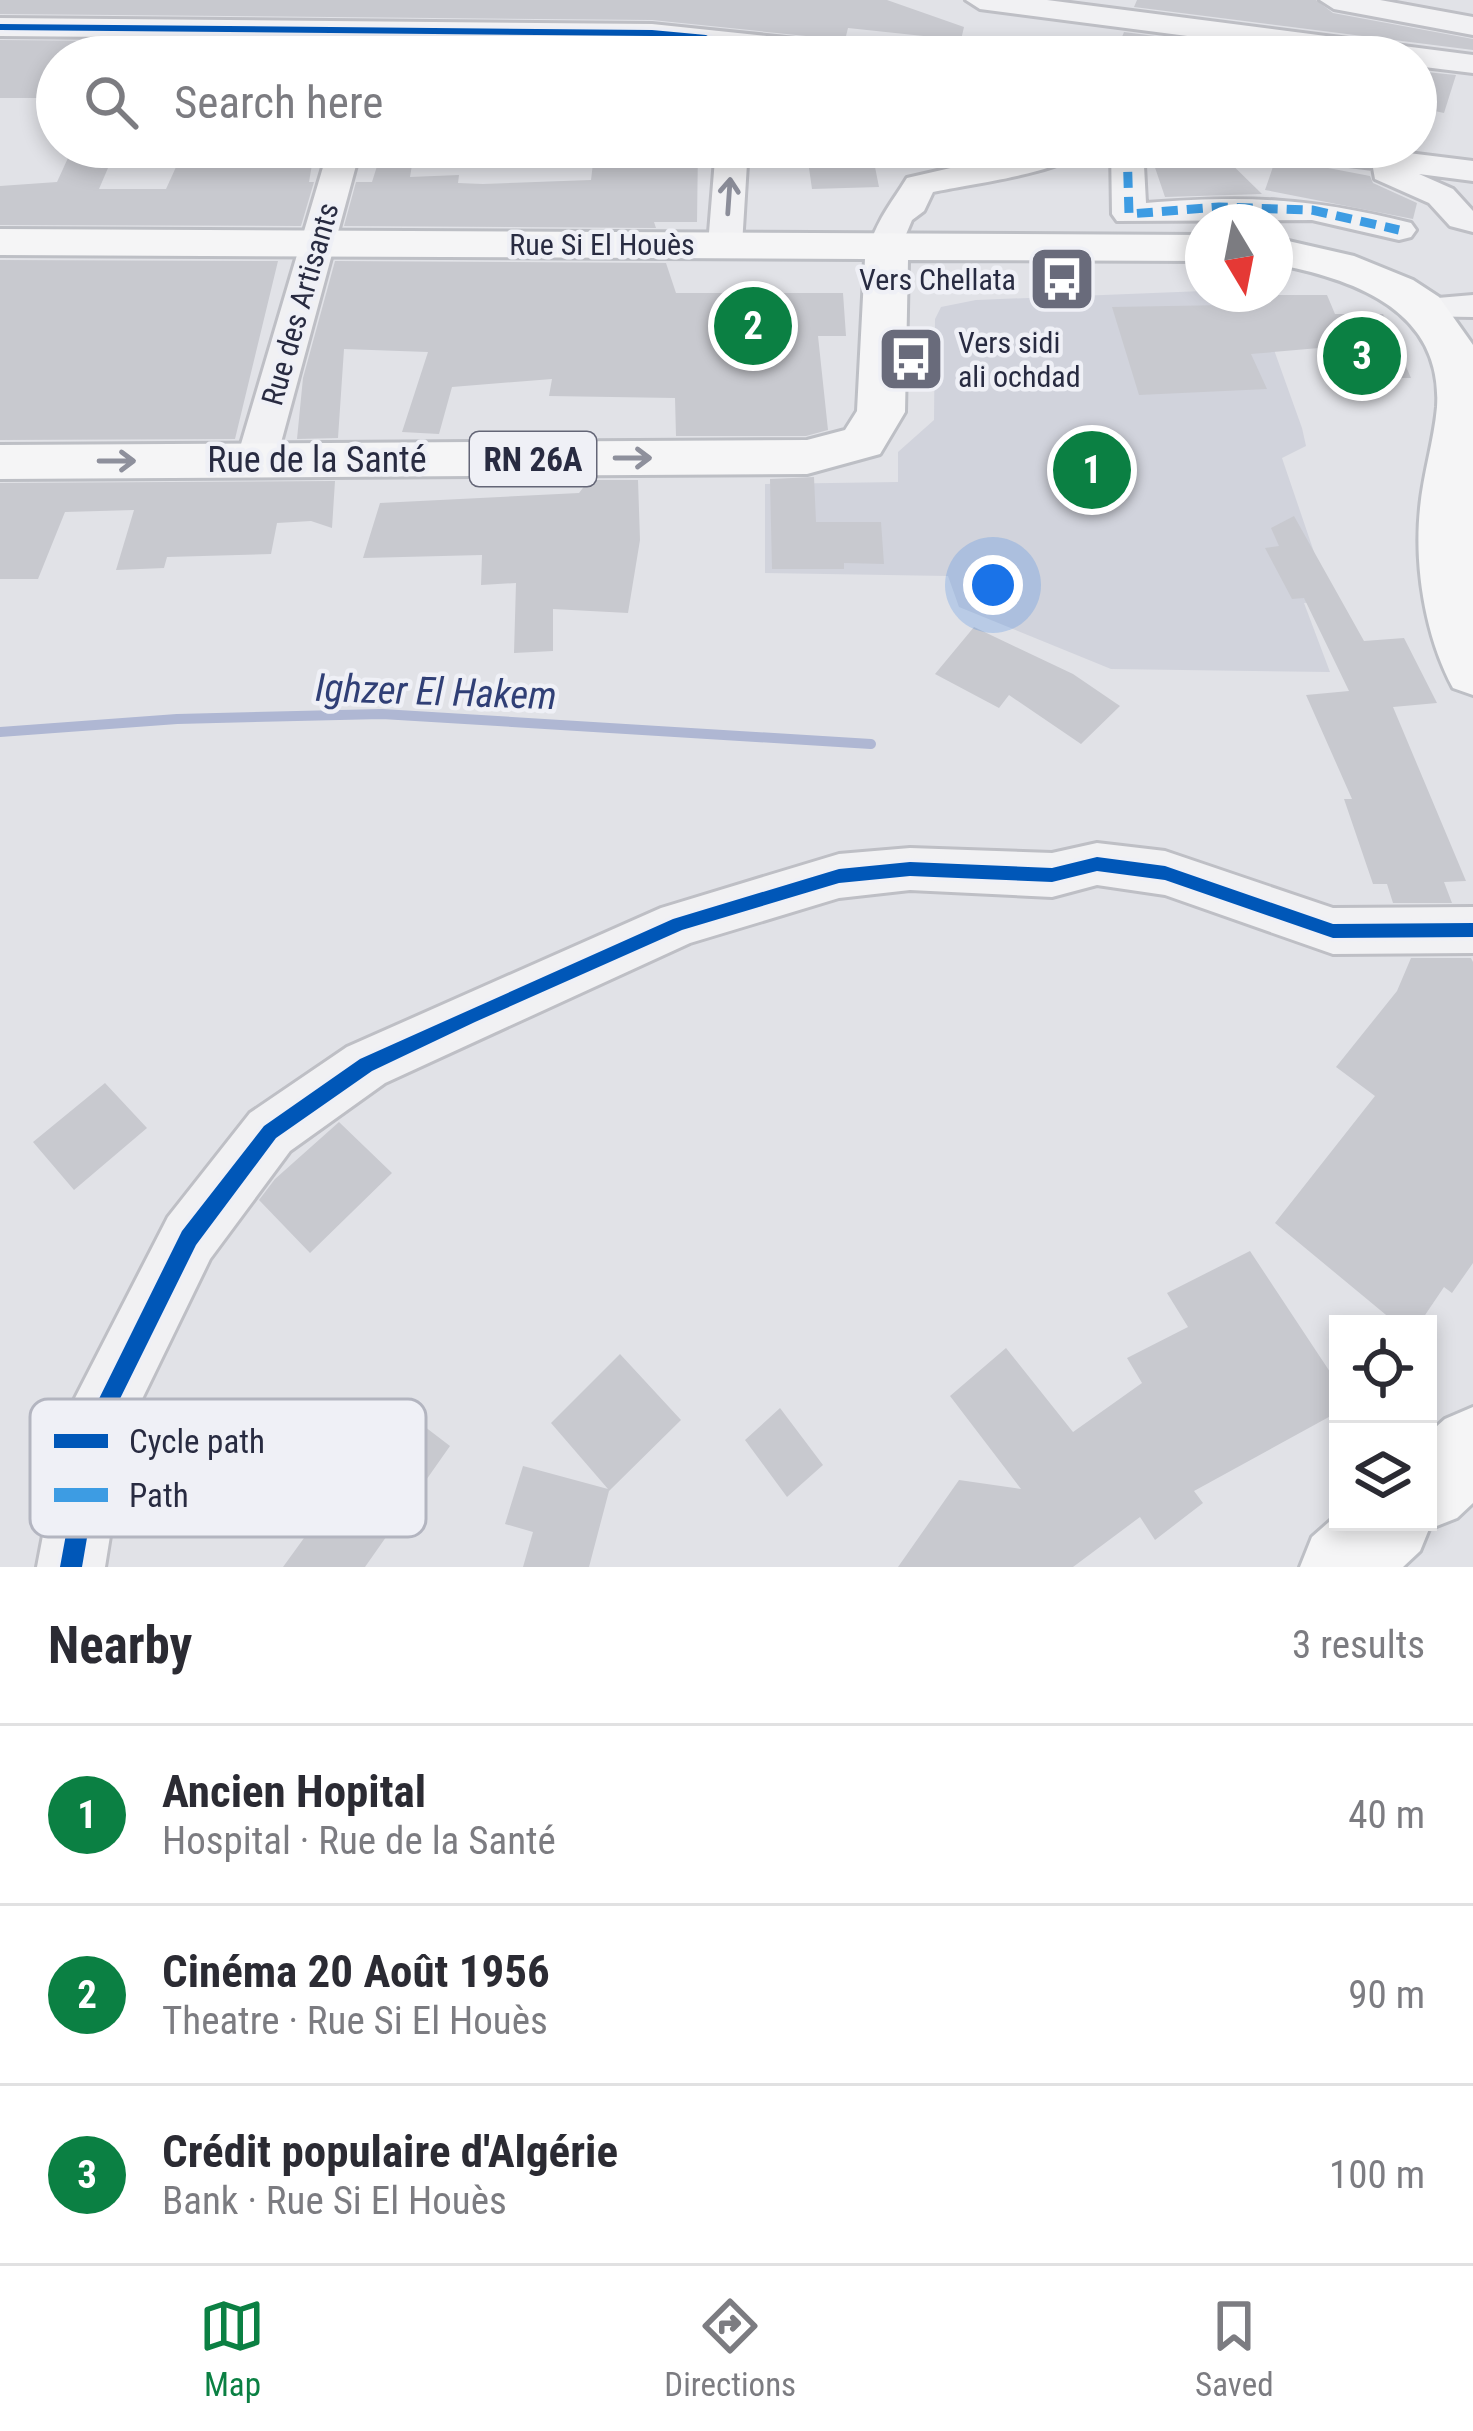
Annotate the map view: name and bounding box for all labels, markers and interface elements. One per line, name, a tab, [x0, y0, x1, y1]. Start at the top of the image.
search box	[36, 36, 1437, 168]
icon: search	[78, 69, 144, 135]
text: Search here	[174, 76, 383, 129]
one-way arrow	[717, 177, 740, 216]
street label: Rue des Artisants	[254, 199, 346, 409]
north arrow	[1185, 204, 1293, 312]
street label: Rue Si El Houès	[509, 227, 695, 262]
bus stop icon: Vers Chellata	[1027, 244, 1097, 314]
place label: Vers Chellata	[859, 262, 1016, 297]
pin: 2	[714, 281, 792, 371]
pin: 3	[1323, 311, 1401, 401]
bus stop icon: Vers sidi ali ochdad	[876, 324, 946, 394]
place label: Vers sidi ali ochdad	[958, 325, 1081, 394]
pin: 1	[1053, 425, 1131, 515]
road number: RN 26A	[470, 432, 596, 486]
street label: Rue de la Santé	[207, 439, 427, 481]
one-way arrow	[613, 447, 652, 469]
one-way arrow	[97, 450, 136, 472]
your location	[963, 555, 1023, 615]
water label: Ighzer El Hakem	[314, 665, 558, 719]
map controls	[1329, 1315, 1437, 1531]
button: locate	[1329, 1315, 1437, 1423]
legend	[30, 1399, 426, 1537]
text: Cycle path	[129, 1422, 265, 1461]
button: layers	[1329, 1423, 1437, 1531]
text: Path	[129, 1476, 189, 1515]
text: Nearby	[48, 1616, 192, 1675]
text: 3 results	[1292, 1622, 1425, 1668]
text: Ancien Hopital	[162, 1765, 426, 1818]
text: 1	[77, 1792, 97, 1838]
text: 40 m	[1348, 1792, 1425, 1838]
text: Hospital · Rue de la Santé	[162, 1818, 556, 1864]
text: Cinéma 20 Août 1956	[162, 1945, 550, 1998]
text: 2	[77, 1972, 97, 2018]
text: 90 m	[1348, 1972, 1425, 2018]
text: Theatre · Rue Si El Houès	[162, 1998, 548, 2044]
text: Crédit populaire d'Algérie	[162, 2125, 618, 2178]
text: 3	[77, 2152, 97, 2198]
text: 100 m	[1329, 2152, 1425, 2198]
text: Bank · Rue Si El Houès	[162, 2178, 507, 2224]
tab: Map	[199, 2293, 265, 2404]
tab: Directions	[664, 2293, 796, 2404]
tab: Saved	[1195, 2293, 1274, 2404]

